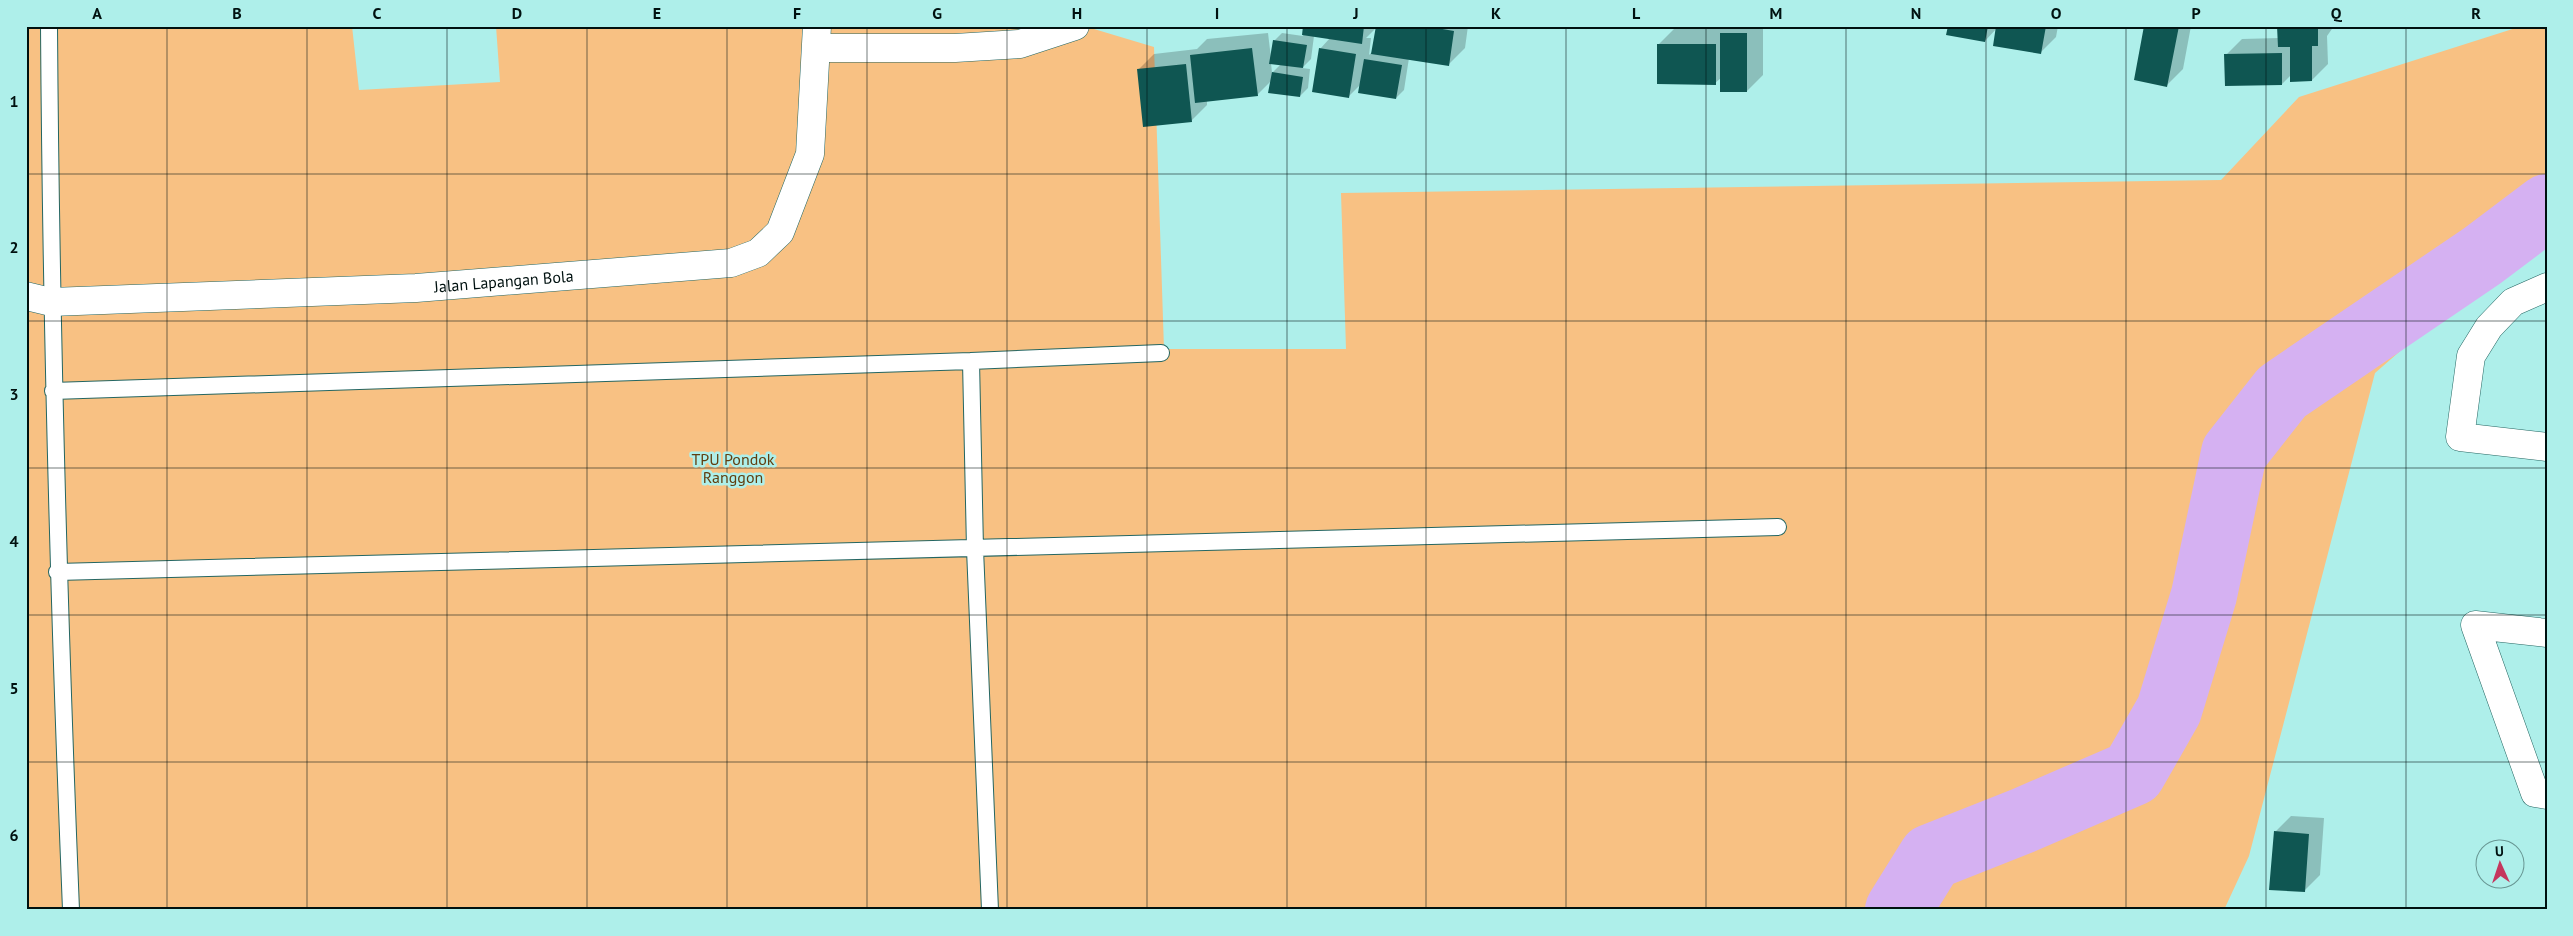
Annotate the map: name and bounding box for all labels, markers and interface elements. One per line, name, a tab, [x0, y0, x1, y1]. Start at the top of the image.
text: A	[92, 3, 102, 23]
text: B	[232, 3, 242, 23]
text: C	[373, 3, 382, 23]
text: D	[512, 3, 522, 23]
text: E	[653, 3, 661, 23]
text: F	[793, 3, 801, 23]
text: G	[932, 3, 942, 23]
text: H	[1072, 3, 1082, 23]
text: I	[1215, 3, 1219, 23]
text: J	[1352, 3, 1359, 23]
text: K	[1491, 3, 1501, 23]
text: L	[1632, 3, 1641, 23]
text: M	[1770, 3, 1782, 23]
text: N	[1911, 3, 1921, 23]
text: O	[2051, 3, 2062, 23]
text: P	[2191, 3, 2201, 23]
text: Q	[2331, 3, 2343, 23]
text: R	[2471, 3, 2481, 23]
text: 1	[9, 91, 19, 111]
text: 2	[9, 237, 19, 257]
street label: Jalan Lapangan Bola	[432, 266, 574, 297]
text: 3	[9, 384, 19, 404]
park label: TPU Pondok Ranggon	[691, 449, 775, 487]
text: 4	[9, 531, 19, 551]
text: 5	[9, 678, 19, 698]
text: 6	[9, 825, 19, 845]
north arrow	[2476, 838, 2526, 888]
text: U	[2494, 842, 2504, 860]

